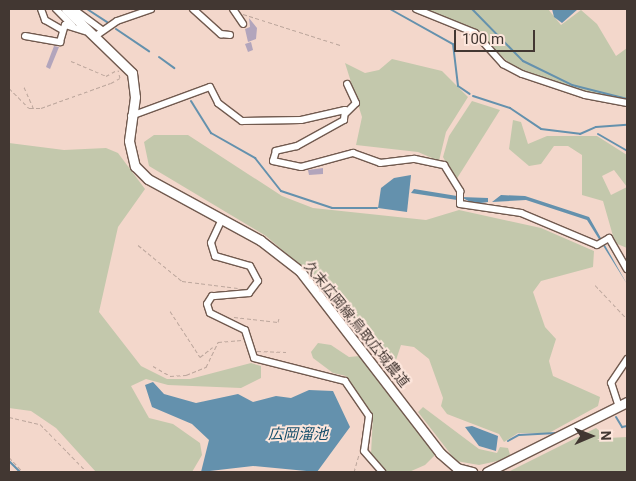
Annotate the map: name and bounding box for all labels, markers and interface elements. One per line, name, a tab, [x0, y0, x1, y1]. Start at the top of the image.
scale bar	[456, 20, 537, 52]
text: 100 m	[462, 30, 504, 48]
street label: 久末広岡線;鳥取広域農道	[301, 258, 413, 390]
north arrow	[566, 411, 616, 461]
water label: 広岡溜池	[268, 426, 328, 444]
text: N	[598, 431, 614, 441]

